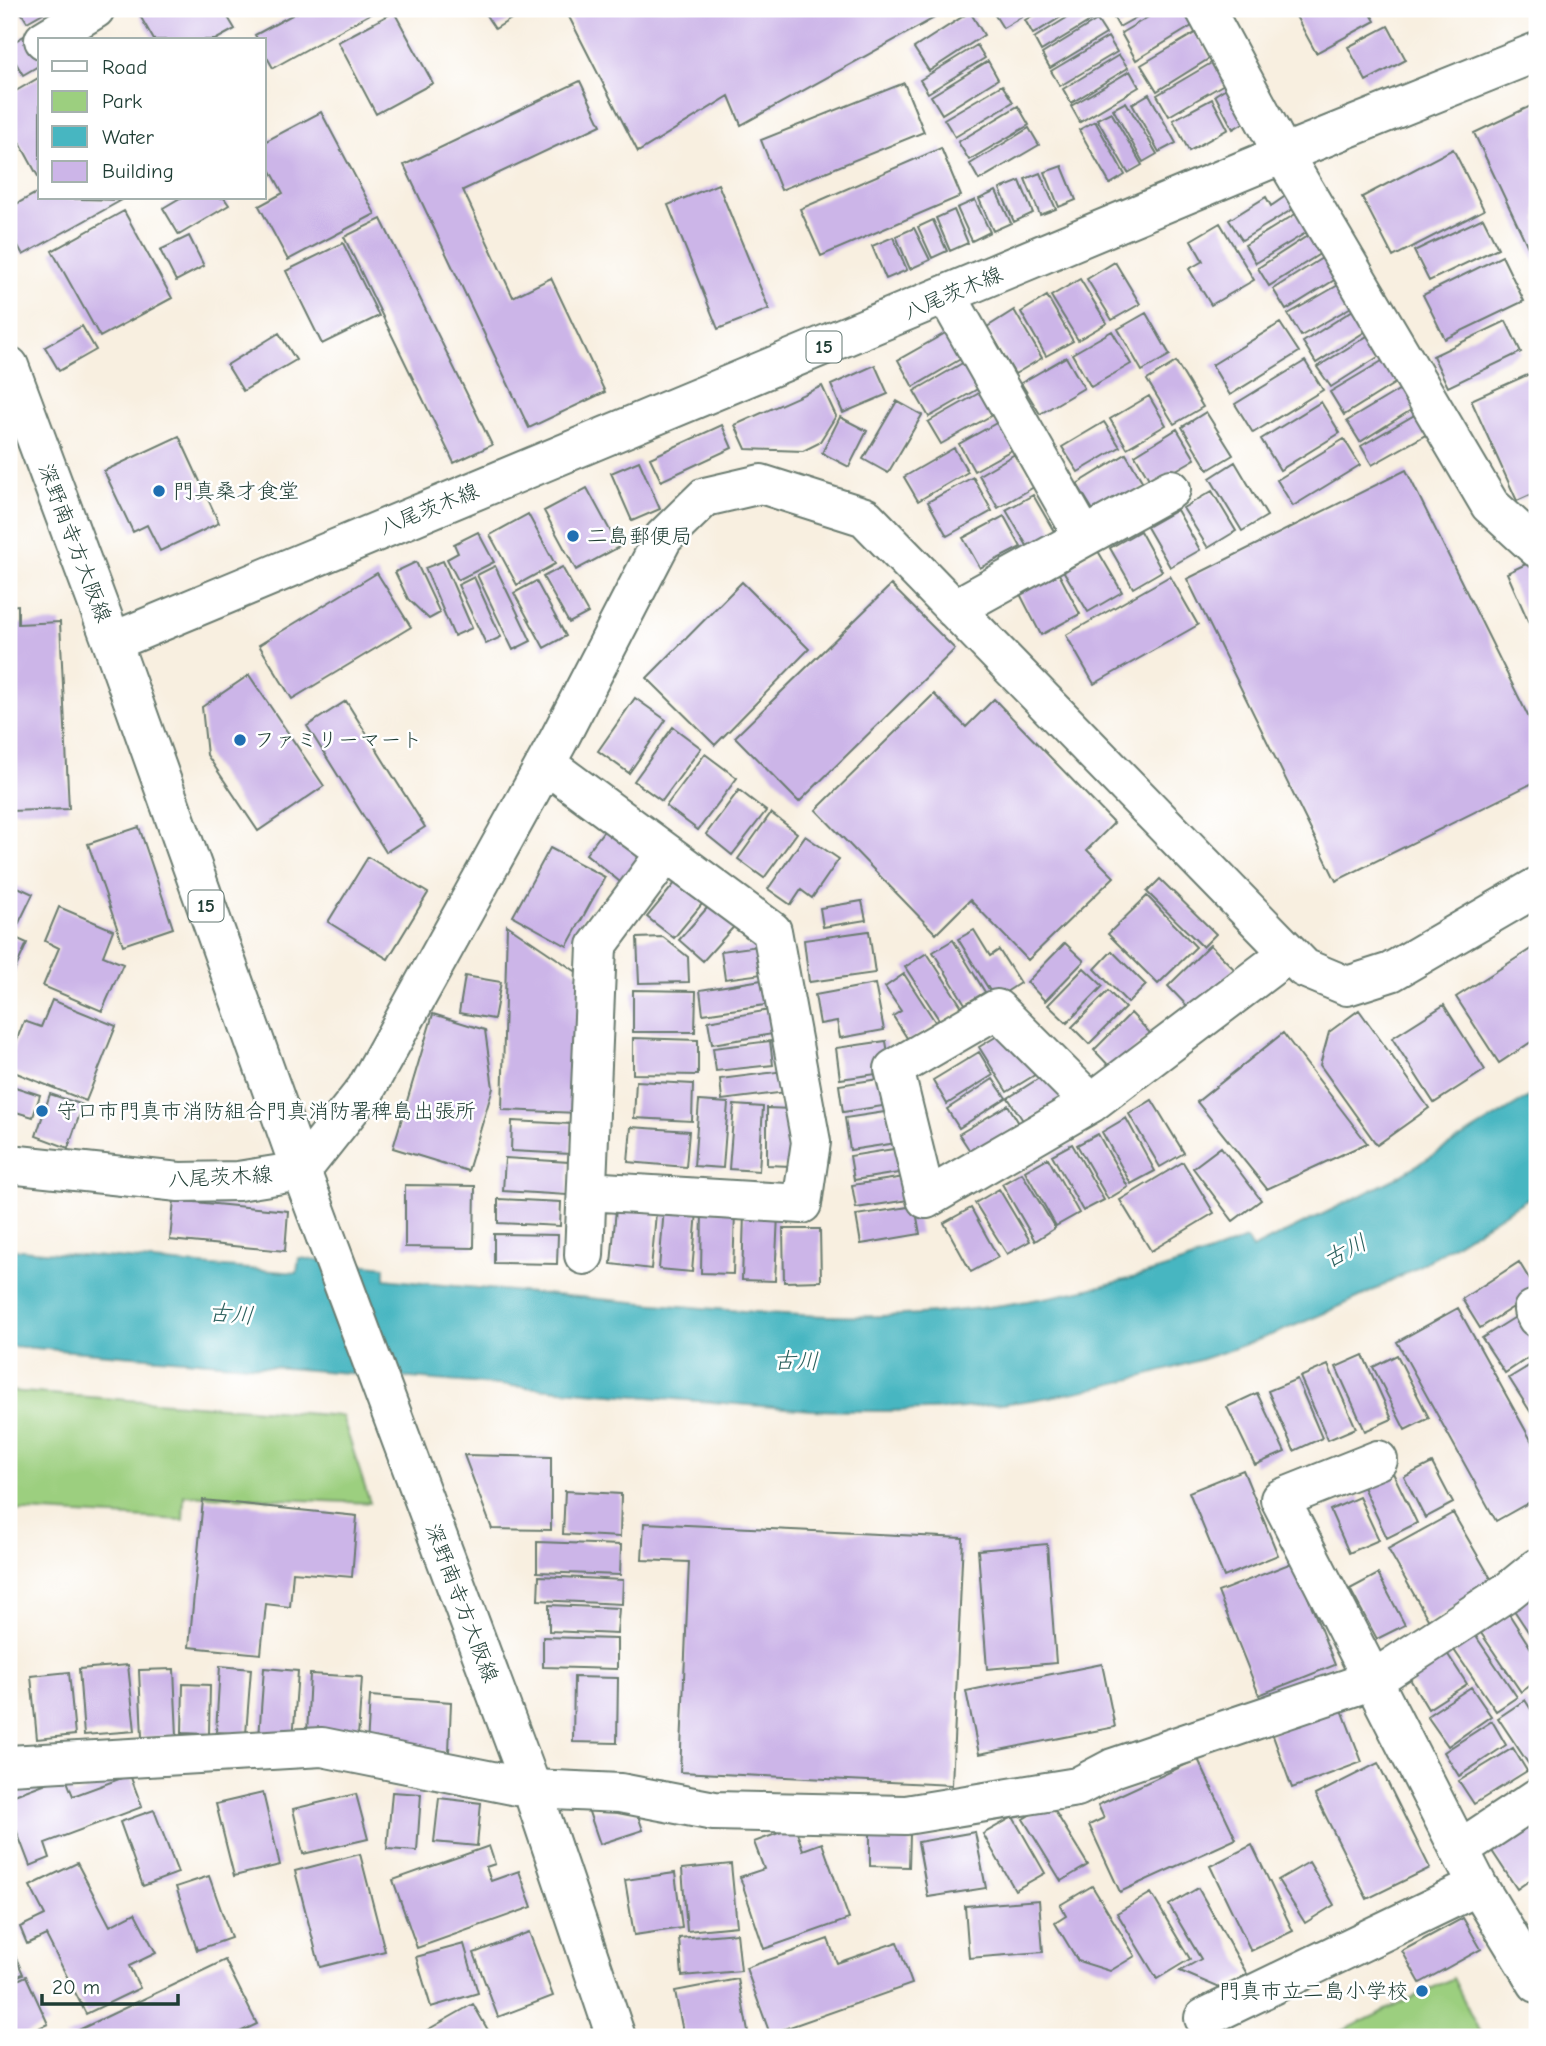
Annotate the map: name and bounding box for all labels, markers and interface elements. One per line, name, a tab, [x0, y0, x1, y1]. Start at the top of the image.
legend	[38, 38, 266, 200]
text: Road	[102, 55, 147, 79]
text: Park	[102, 89, 142, 113]
text: Water	[102, 125, 155, 149]
text: Building	[102, 159, 174, 183]
street label: 八尾茨木線	[900, 261, 1006, 325]
road number: 15	[806, 332, 842, 362]
street label: 深野南寺方大阪線	[34, 460, 116, 626]
street label: 八尾茨木線	[376, 478, 482, 540]
place label: 門真桑才食堂	[173, 479, 299, 503]
marker: 門真桑才食堂	[151, 483, 167, 499]
place label: 二島郵便局	[587, 524, 692, 548]
marker: 二島郵便局	[565, 528, 581, 544]
place label: ファミリーマート	[254, 728, 422, 752]
marker: ファミリーマート	[232, 732, 248, 748]
road number: 15	[188, 890, 224, 922]
place label: 守口市門真市消防組合門真消防署稗島出張所	[56, 1099, 476, 1123]
marker: 守口市門真市消防組合門真消防署稗島出張所	[34, 1103, 50, 1119]
street label: 八尾茨木線	[167, 1162, 273, 1192]
water label: 古川	[1318, 1229, 1372, 1273]
water label: 古川	[207, 1299, 255, 1329]
water label: 古川	[773, 1347, 819, 1375]
street label: 深野南寺方大阪線	[421, 1520, 503, 1686]
scale bar	[42, 1962, 178, 2006]
text: 20 m	[52, 1975, 100, 1999]
place label: 門真市立二島小学校	[1219, 1979, 1408, 2003]
marker: 門真市立二島小学校	[1414, 1983, 1430, 1999]

